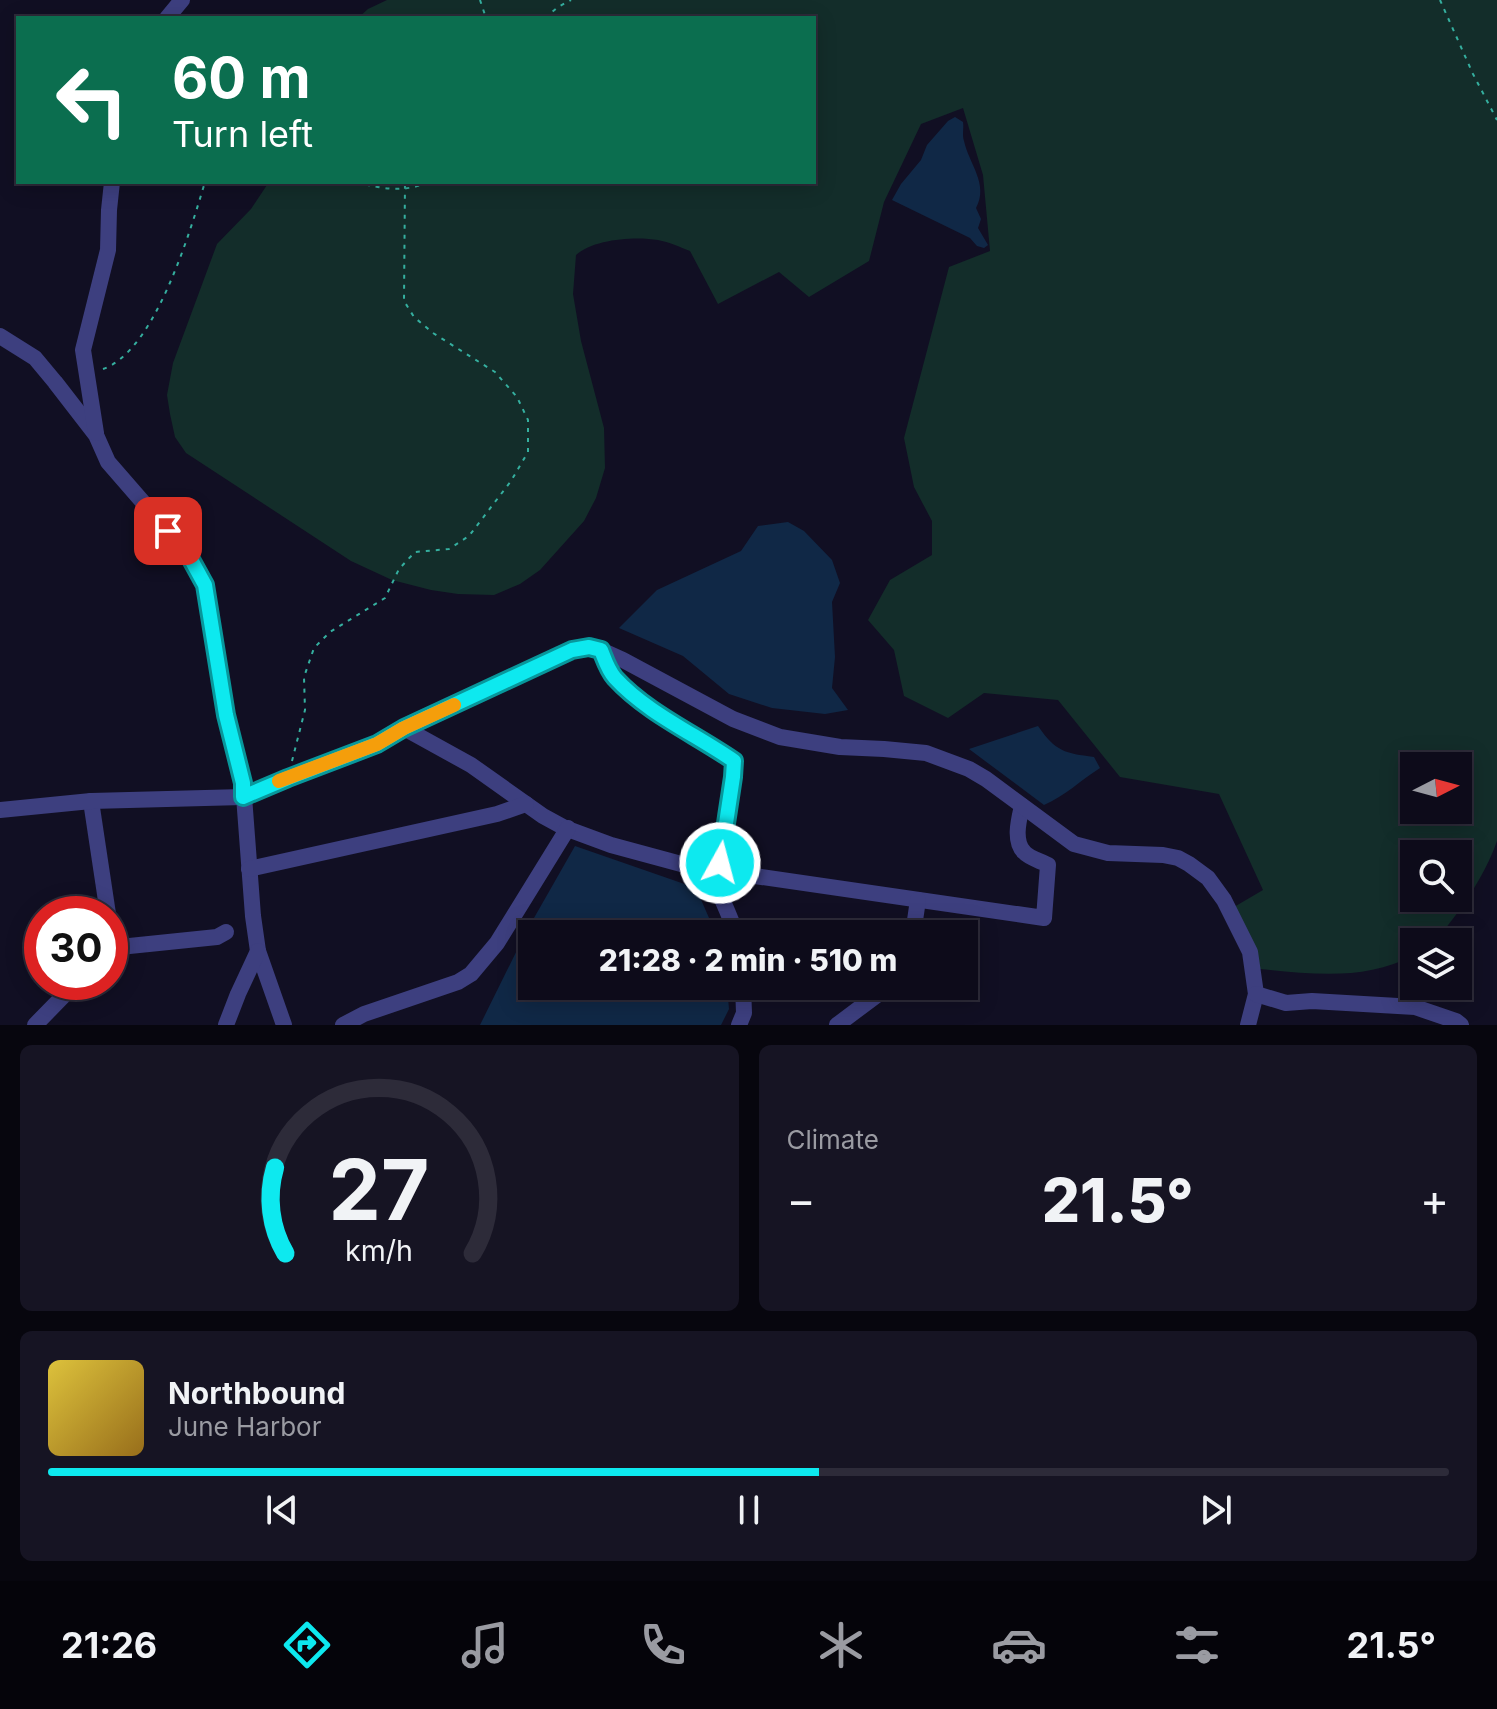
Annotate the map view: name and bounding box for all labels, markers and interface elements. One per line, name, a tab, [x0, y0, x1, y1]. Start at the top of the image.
text: 60 m	[172, 44, 311, 112]
icon: left	[40, 48, 144, 152]
text: Turn left	[172, 112, 313, 156]
pin	[134, 497, 202, 565]
icon: arrive	[146, 509, 190, 553]
north arrow	[1400, 752, 1472, 824]
map controls	[1400, 752, 1472, 1000]
position arrow	[678, 821, 762, 905]
button: search	[1400, 840, 1472, 912]
speed limit sign: 30	[24, 896, 128, 1000]
button: layers	[1400, 928, 1472, 1000]
text: 21:28 · 2 min · 510 m	[599, 942, 897, 978]
text: Climate	[787, 1124, 879, 1155]
text: 27	[329, 1139, 430, 1240]
text: 21.5°	[1042, 1164, 1194, 1236]
text: −	[787, 1173, 816, 1227]
text: +	[1420, 1173, 1449, 1227]
text: km/h	[345, 1233, 413, 1268]
text: Northbound	[168, 1375, 345, 1411]
text: June Harbor	[168, 1411, 321, 1442]
icon: previous	[260, 1488, 304, 1532]
icon: pause	[727, 1488, 771, 1532]
icon: next	[1194, 1488, 1238, 1532]
icon: directions	[279, 1617, 335, 1673]
icon: music	[457, 1617, 513, 1673]
icon: phone	[635, 1617, 691, 1673]
icon: climate	[813, 1617, 869, 1673]
icon: car	[991, 1617, 1047, 1673]
icon: filters	[1169, 1617, 1225, 1673]
text: 21:26	[61, 1623, 157, 1667]
text: 21.5°	[1347, 1623, 1436, 1667]

